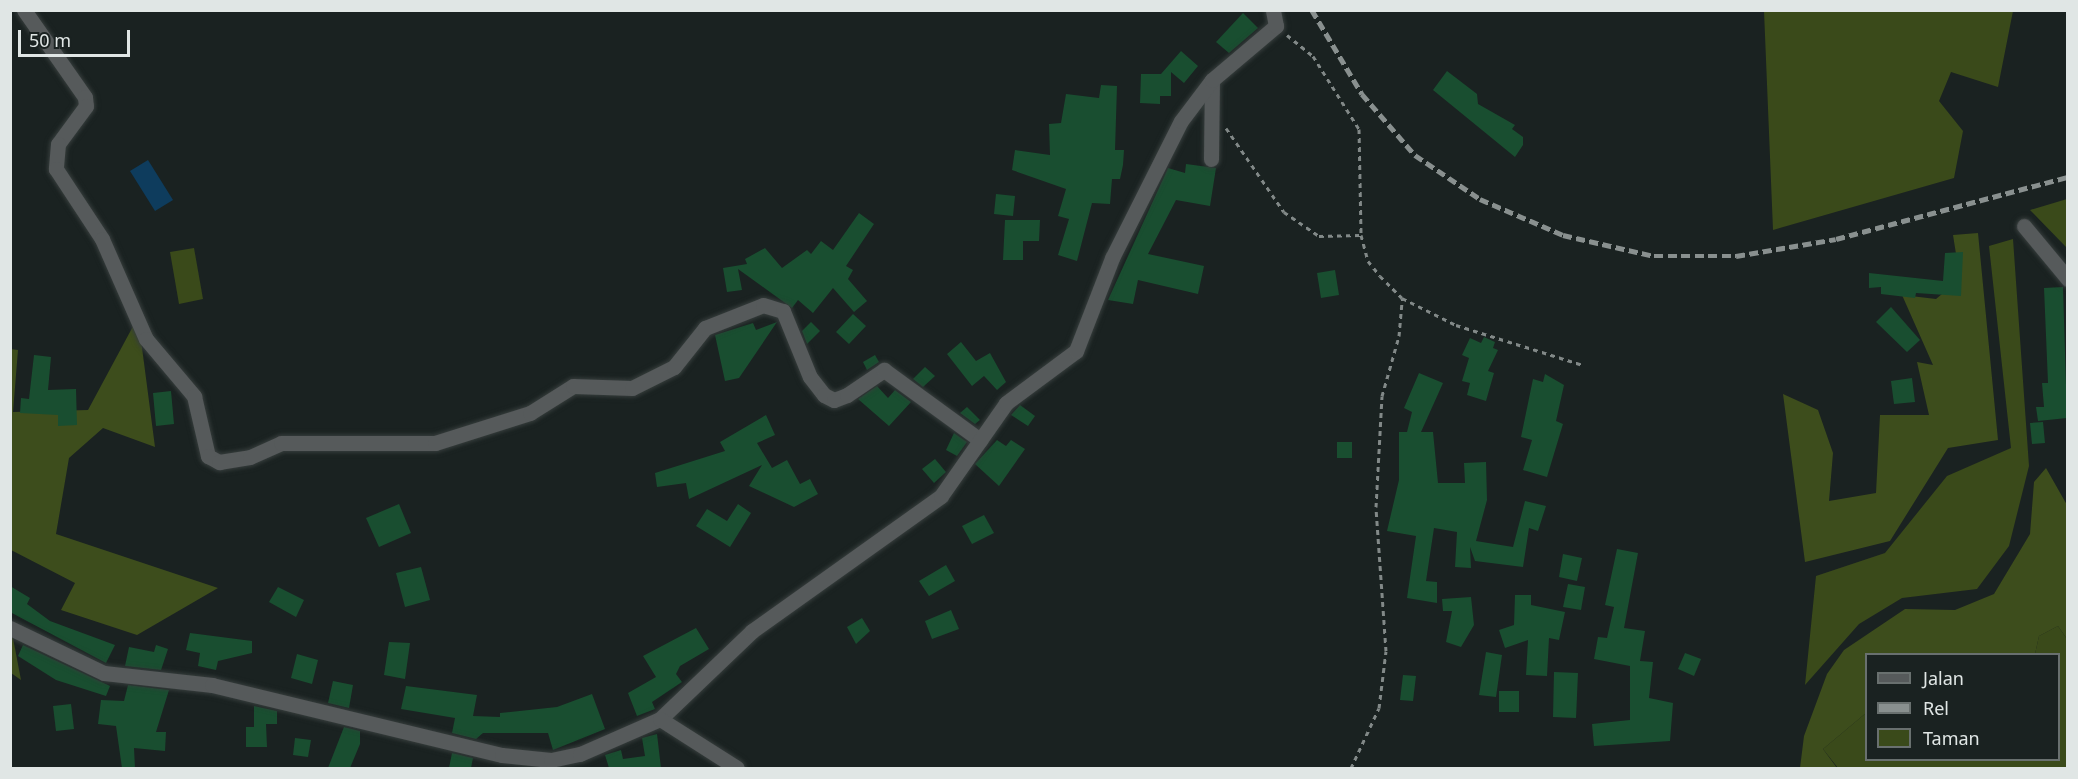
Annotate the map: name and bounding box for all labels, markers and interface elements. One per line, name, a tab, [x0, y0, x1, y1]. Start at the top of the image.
scale bar	[21, 18, 134, 56]
text: 50 m	[29, 28, 71, 52]
legend	[1865, 653, 2060, 761]
text: Jalan	[1923, 666, 1964, 690]
text: Rel	[1923, 696, 1949, 720]
text: Taman	[1923, 726, 1980, 750]

